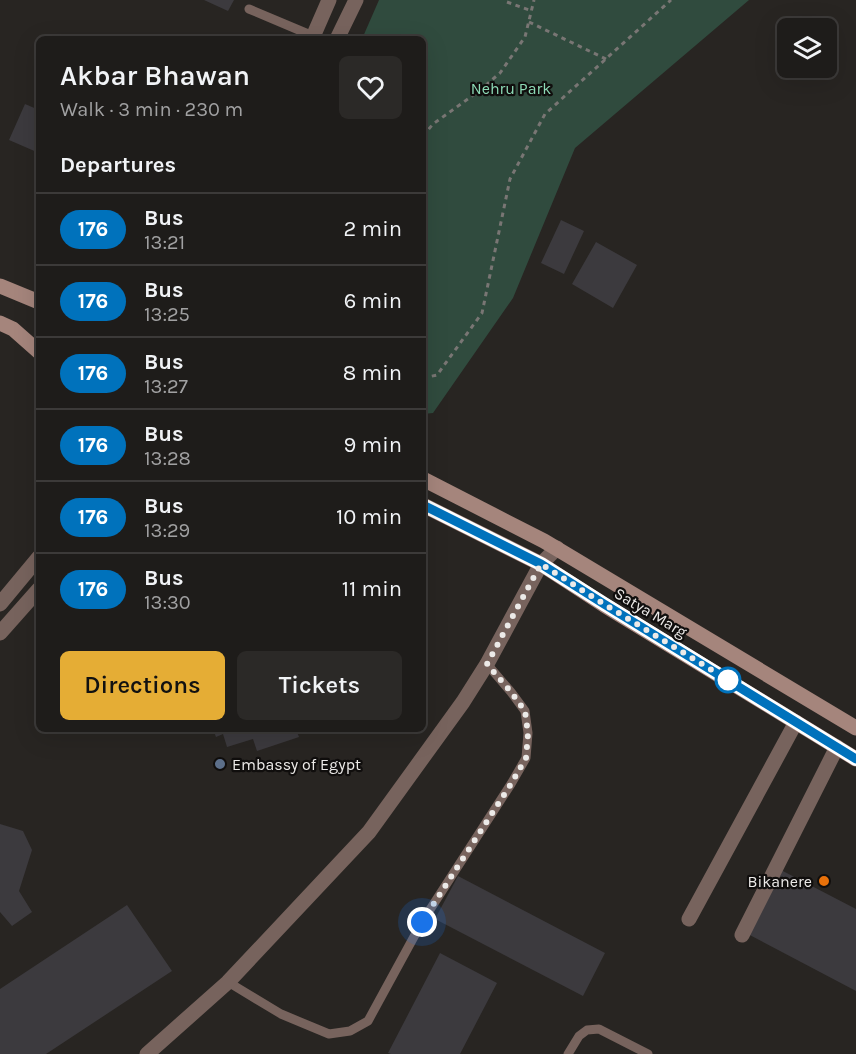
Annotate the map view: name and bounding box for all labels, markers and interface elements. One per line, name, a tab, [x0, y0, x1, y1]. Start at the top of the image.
map controls	[777, 18, 837, 78]
button: layers	[777, 18, 837, 78]
button: heart	[339, 56, 402, 119]
text: Akbar Bhawan	[60, 59, 250, 92]
park label: Nehru Park	[471, 79, 551, 98]
text: Walk · 3 min · 230 m	[60, 98, 243, 121]
text: Departures	[60, 152, 176, 178]
text: Bus	[144, 205, 184, 231]
text: 2 min	[344, 216, 402, 242]
text: 176	[78, 217, 108, 241]
text: 13:21	[144, 231, 185, 254]
text: Bus	[144, 277, 184, 303]
text: 6 min	[344, 288, 402, 314]
text: 176	[78, 289, 108, 313]
text: 13:25	[144, 303, 190, 326]
text: Bus	[144, 349, 184, 375]
text: 8 min	[343, 360, 402, 386]
text: 176	[78, 361, 108, 385]
text: 13:27	[144, 375, 188, 398]
text: Bus	[144, 421, 184, 447]
text: 9 min	[344, 432, 402, 458]
text: 176	[78, 433, 108, 457]
text: 13:28	[144, 447, 191, 470]
text: Bus	[144, 493, 184, 519]
text: 10 min	[336, 504, 402, 530]
text: 176	[78, 505, 108, 529]
text: 13:29	[144, 519, 190, 542]
text: Bus	[144, 565, 184, 591]
text: 11 min	[342, 576, 402, 602]
text: 176	[78, 577, 108, 601]
street label: Satya Marg	[611, 583, 691, 642]
text: 13:30	[144, 591, 191, 614]
button: Directions	[60, 651, 225, 720]
button: Tickets	[237, 651, 402, 720]
unlabelled marker	[715, 667, 741, 693]
place label: Embassy of Egypt	[232, 755, 361, 774]
marker: Embassy of Egypt	[213, 757, 227, 771]
place label: Bikanere	[748, 872, 812, 891]
marker: Bikanere	[817, 874, 831, 888]
your location	[407, 907, 437, 937]

